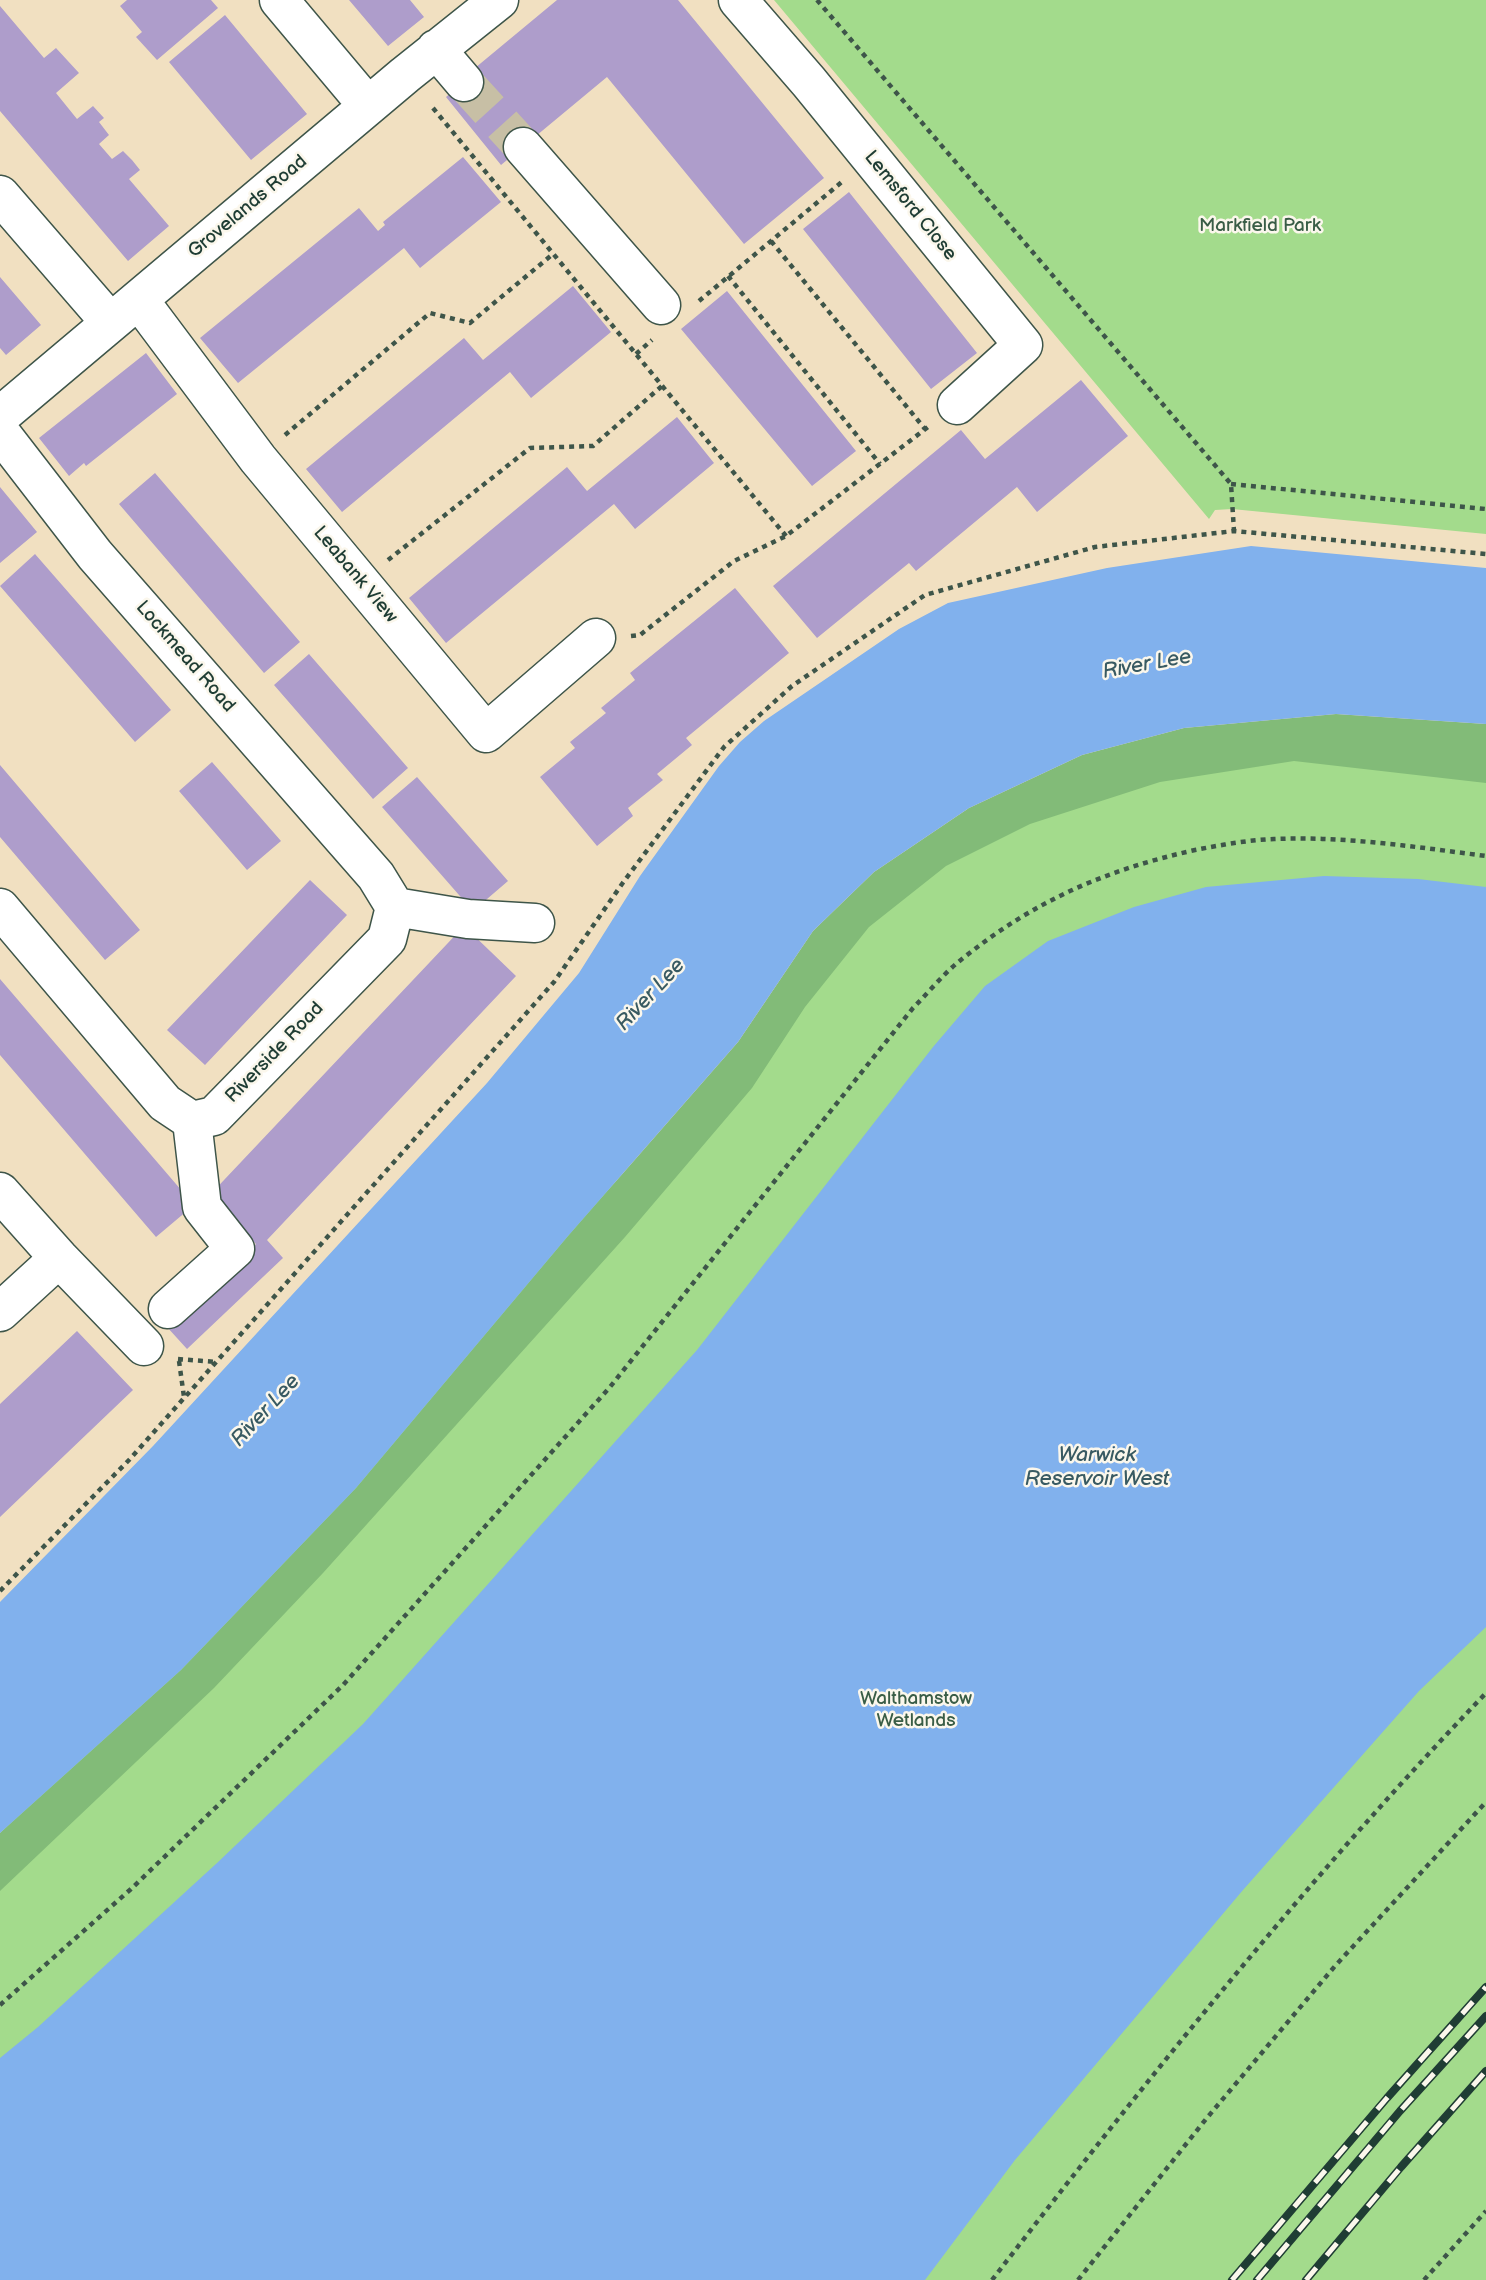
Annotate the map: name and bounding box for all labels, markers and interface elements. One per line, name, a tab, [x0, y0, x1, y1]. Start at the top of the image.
street label: Lemsford Close	[859, 147, 961, 265]
street label: Grovelands Road	[184, 151, 312, 263]
park label: Markfield Park	[1199, 215, 1321, 237]
street label: Leabank View	[308, 522, 402, 628]
street label: Lockmead Road	[130, 597, 240, 717]
water label: River Lee	[1101, 645, 1193, 685]
water label: River Lee	[611, 954, 691, 1036]
street label: Riverside Road	[221, 998, 329, 1108]
water label: River Lee	[226, 1370, 306, 1452]
water label: Warwick Reservoir West	[1025, 1443, 1169, 1493]
park label: Walthamstow Wetlands	[860, 1688, 972, 1732]

